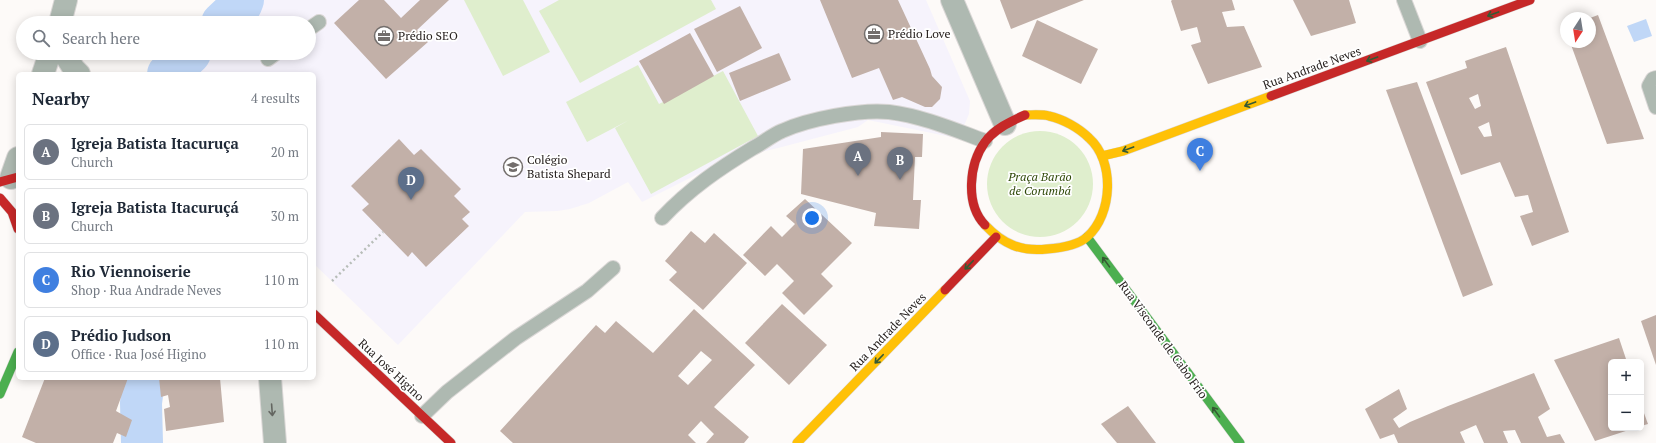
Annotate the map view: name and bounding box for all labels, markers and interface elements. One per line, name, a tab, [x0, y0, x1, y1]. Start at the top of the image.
one-way arrow	[1488, 10, 1500, 18]
north arrow	[1560, 12, 1596, 48]
search box	[16, 16, 316, 60]
office icon: Prédio Love	[863, 23, 885, 45]
office icon: Prédio SEO	[373, 25, 395, 47]
place label: Prédio Love	[888, 26, 951, 41]
icon: search	[30, 27, 52, 49]
text: Search here	[62, 28, 140, 48]
place label: Prédio SEO	[398, 28, 458, 43]
street label: Rua Andrade Neves	[1261, 43, 1363, 92]
one-way arrow	[1366, 55, 1378, 63]
text: Nearby	[32, 87, 90, 110]
text: 4 results	[251, 89, 300, 107]
one-way arrow	[1243, 101, 1256, 108]
text: Igreja Batista Itacuruça	[71, 133, 239, 153]
pin: C	[1187, 138, 1213, 171]
text: A	[41, 143, 51, 161]
text: 20 m	[271, 143, 299, 161]
pin: A	[845, 143, 871, 176]
one-way arrow	[1122, 146, 1134, 154]
pin: B	[887, 147, 913, 180]
place label: Colégio Batista Shepard	[527, 152, 611, 181]
text: Church	[71, 153, 113, 171]
school or university icon: Colégio Batista Shepard	[502, 156, 524, 178]
pin: D	[398, 167, 424, 200]
park label: Praça Barão de Corumbá	[1007, 169, 1072, 198]
text: Igreja Batista Itacuruçá	[71, 197, 239, 217]
text: B	[42, 207, 50, 225]
text: 30 m	[271, 207, 299, 225]
your location	[802, 208, 822, 228]
text: Church	[71, 217, 113, 235]
one-way arrow	[1102, 257, 1110, 268]
one-way arrow	[964, 260, 974, 270]
text: Rio Viennoiserie	[71, 261, 191, 281]
text: C	[42, 271, 50, 289]
text: 110 m	[264, 271, 299, 289]
street label: Rua Visconde de Cabo Frio	[1116, 278, 1211, 402]
text: Shop · Rua Andrade Neves	[71, 281, 221, 299]
street label: Rua Andrade Neves	[846, 289, 929, 374]
text: Prédio Judson	[71, 325, 171, 345]
text: D	[41, 335, 51, 353]
text: 110 m	[264, 335, 299, 353]
street label: Rua José Higino	[355, 335, 428, 404]
text: Office · Rua José Higino	[71, 345, 206, 363]
one-way arrow	[874, 354, 883, 364]
map controls	[1608, 359, 1644, 431]
button: +	[1608, 359, 1644, 395]
button: −	[1608, 395, 1644, 431]
one-way arrow	[269, 404, 276, 417]
one-way arrow	[1212, 407, 1220, 418]

